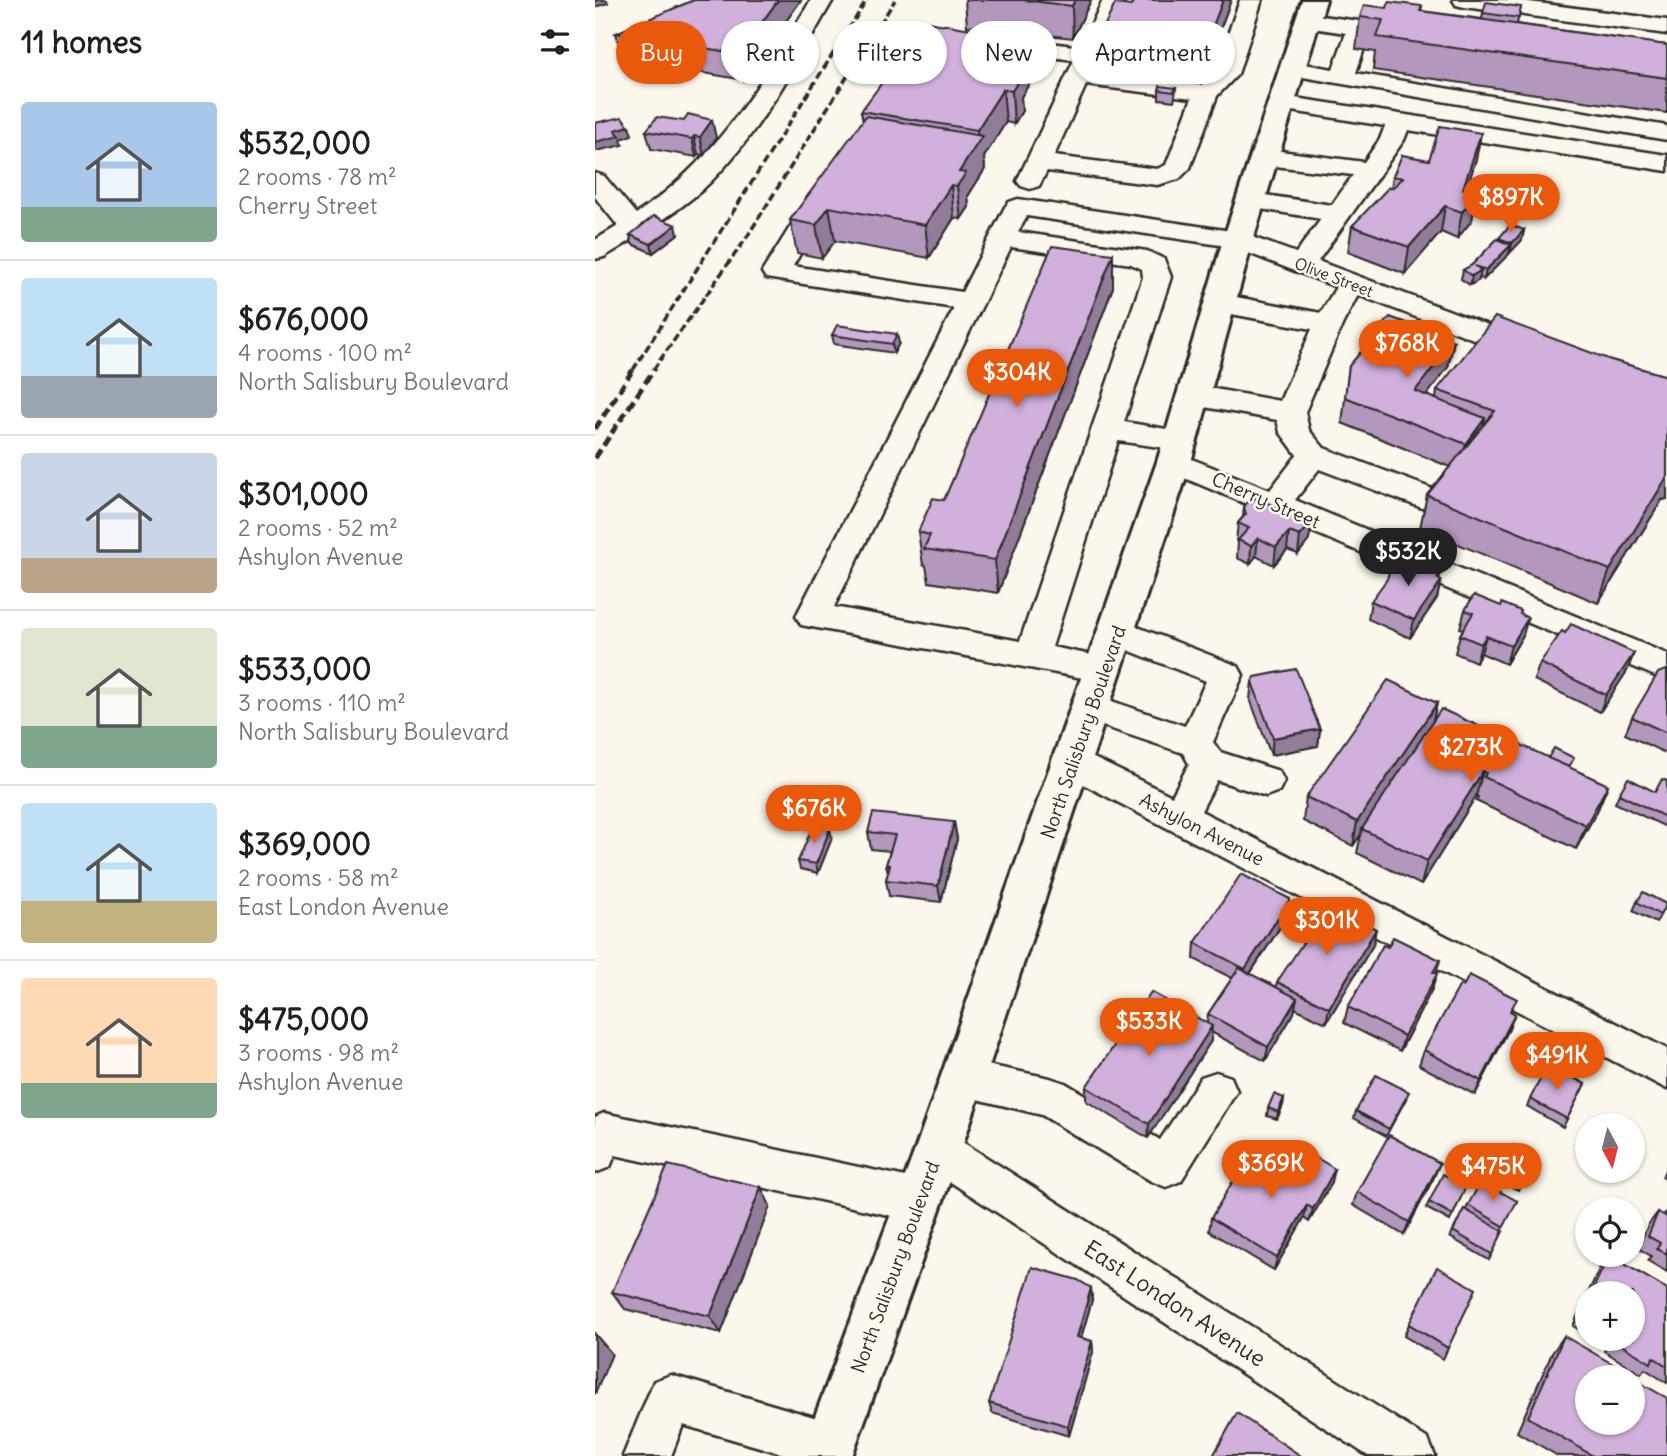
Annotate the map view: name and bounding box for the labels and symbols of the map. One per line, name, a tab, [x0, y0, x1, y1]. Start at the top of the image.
pin: $897K	[1462, 174, 1560, 234]
street label: Olive Street	[1292, 253, 1377, 301]
pin: $768K	[1358, 320, 1456, 380]
pin: $304K	[968, 350, 1066, 409]
street label: Cherry Street	[1208, 466, 1324, 534]
pin: $532K	[1359, 528, 1457, 588]
street label: North Salisbury Boulevard	[1035, 622, 1131, 842]
pin: $273K	[1422, 724, 1520, 784]
pin: $676K	[765, 786, 863, 845]
street label: Ashylon Avenue	[1136, 787, 1268, 871]
pin: $301K	[1278, 898, 1376, 957]
pin: $533K	[1100, 998, 1198, 1058]
pin: $491K	[1508, 1032, 1606, 1092]
north arrow	[1575, 1113, 1645, 1183]
pin: $369K	[1222, 1140, 1320, 1200]
pin: $475K	[1444, 1144, 1542, 1203]
street label: North Salisbury Boulevard	[845, 1158, 945, 1376]
street label: East London Avenue	[1079, 1233, 1271, 1373]

